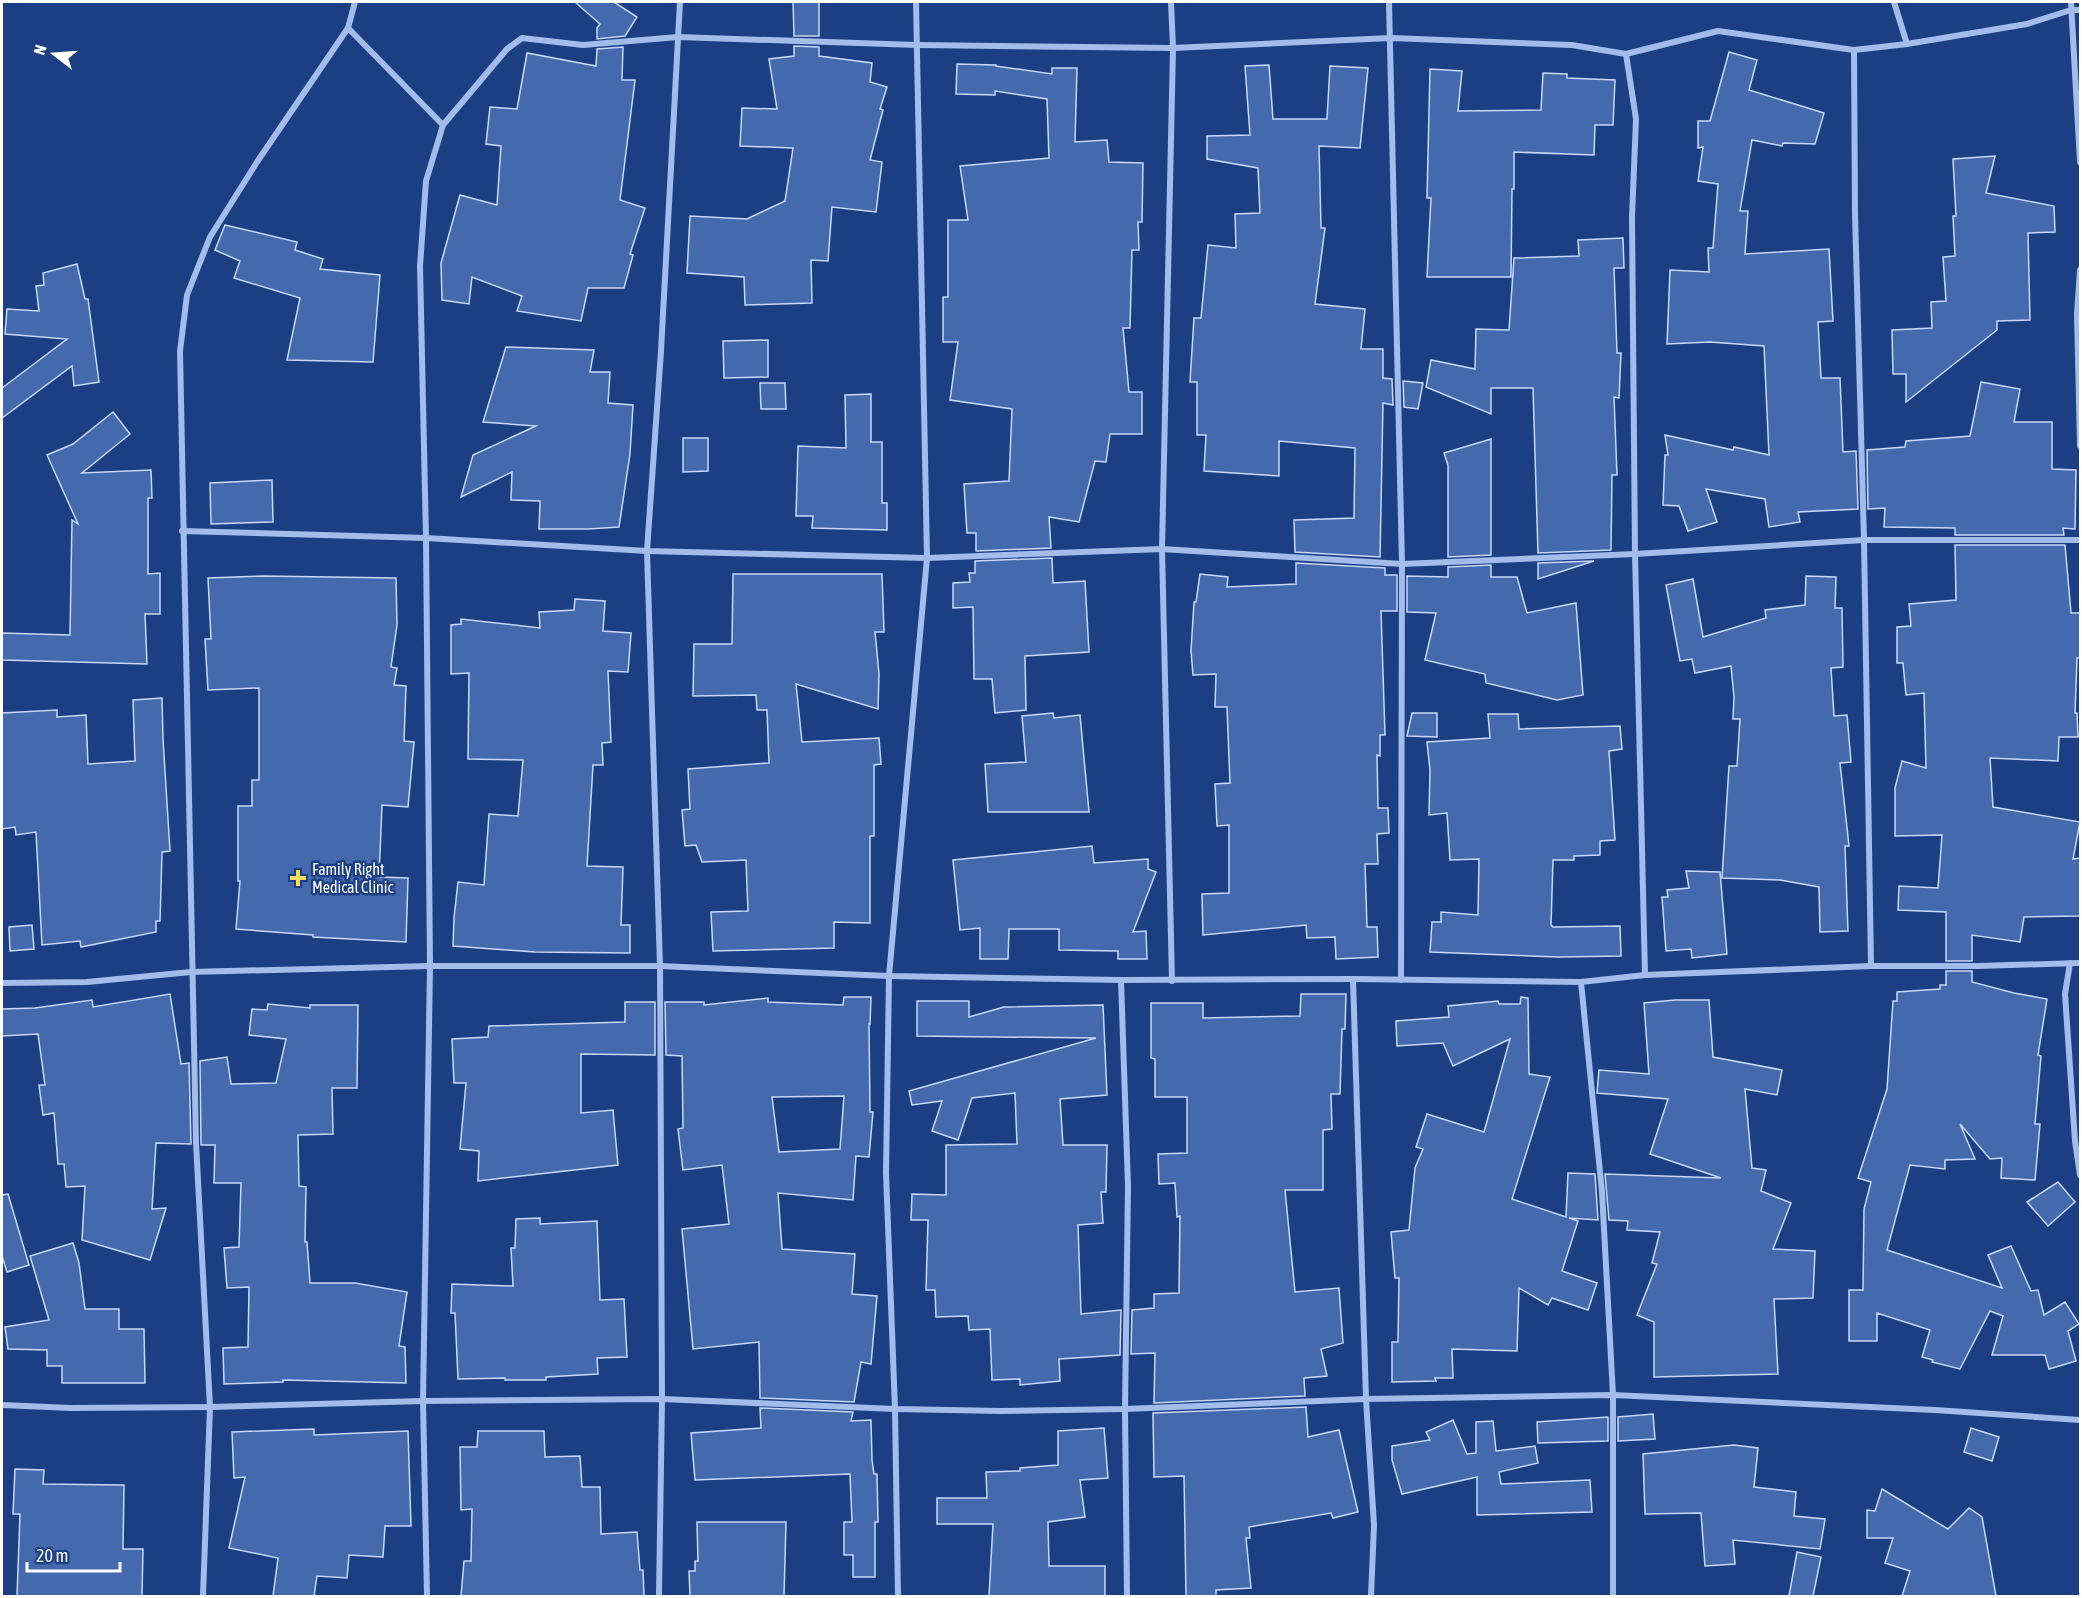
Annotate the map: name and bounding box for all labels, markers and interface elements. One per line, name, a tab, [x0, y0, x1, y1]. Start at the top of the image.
north arrow	[24, 24, 84, 84]
text: N	[30, 42, 50, 57]
place label: Family Right Medical Clinic	[312, 860, 394, 896]
marker: Family Right Medical Clinic	[289, 869, 307, 887]
scale bar	[27, 1535, 120, 1573]
text: 20 m	[36, 1545, 68, 1566]

